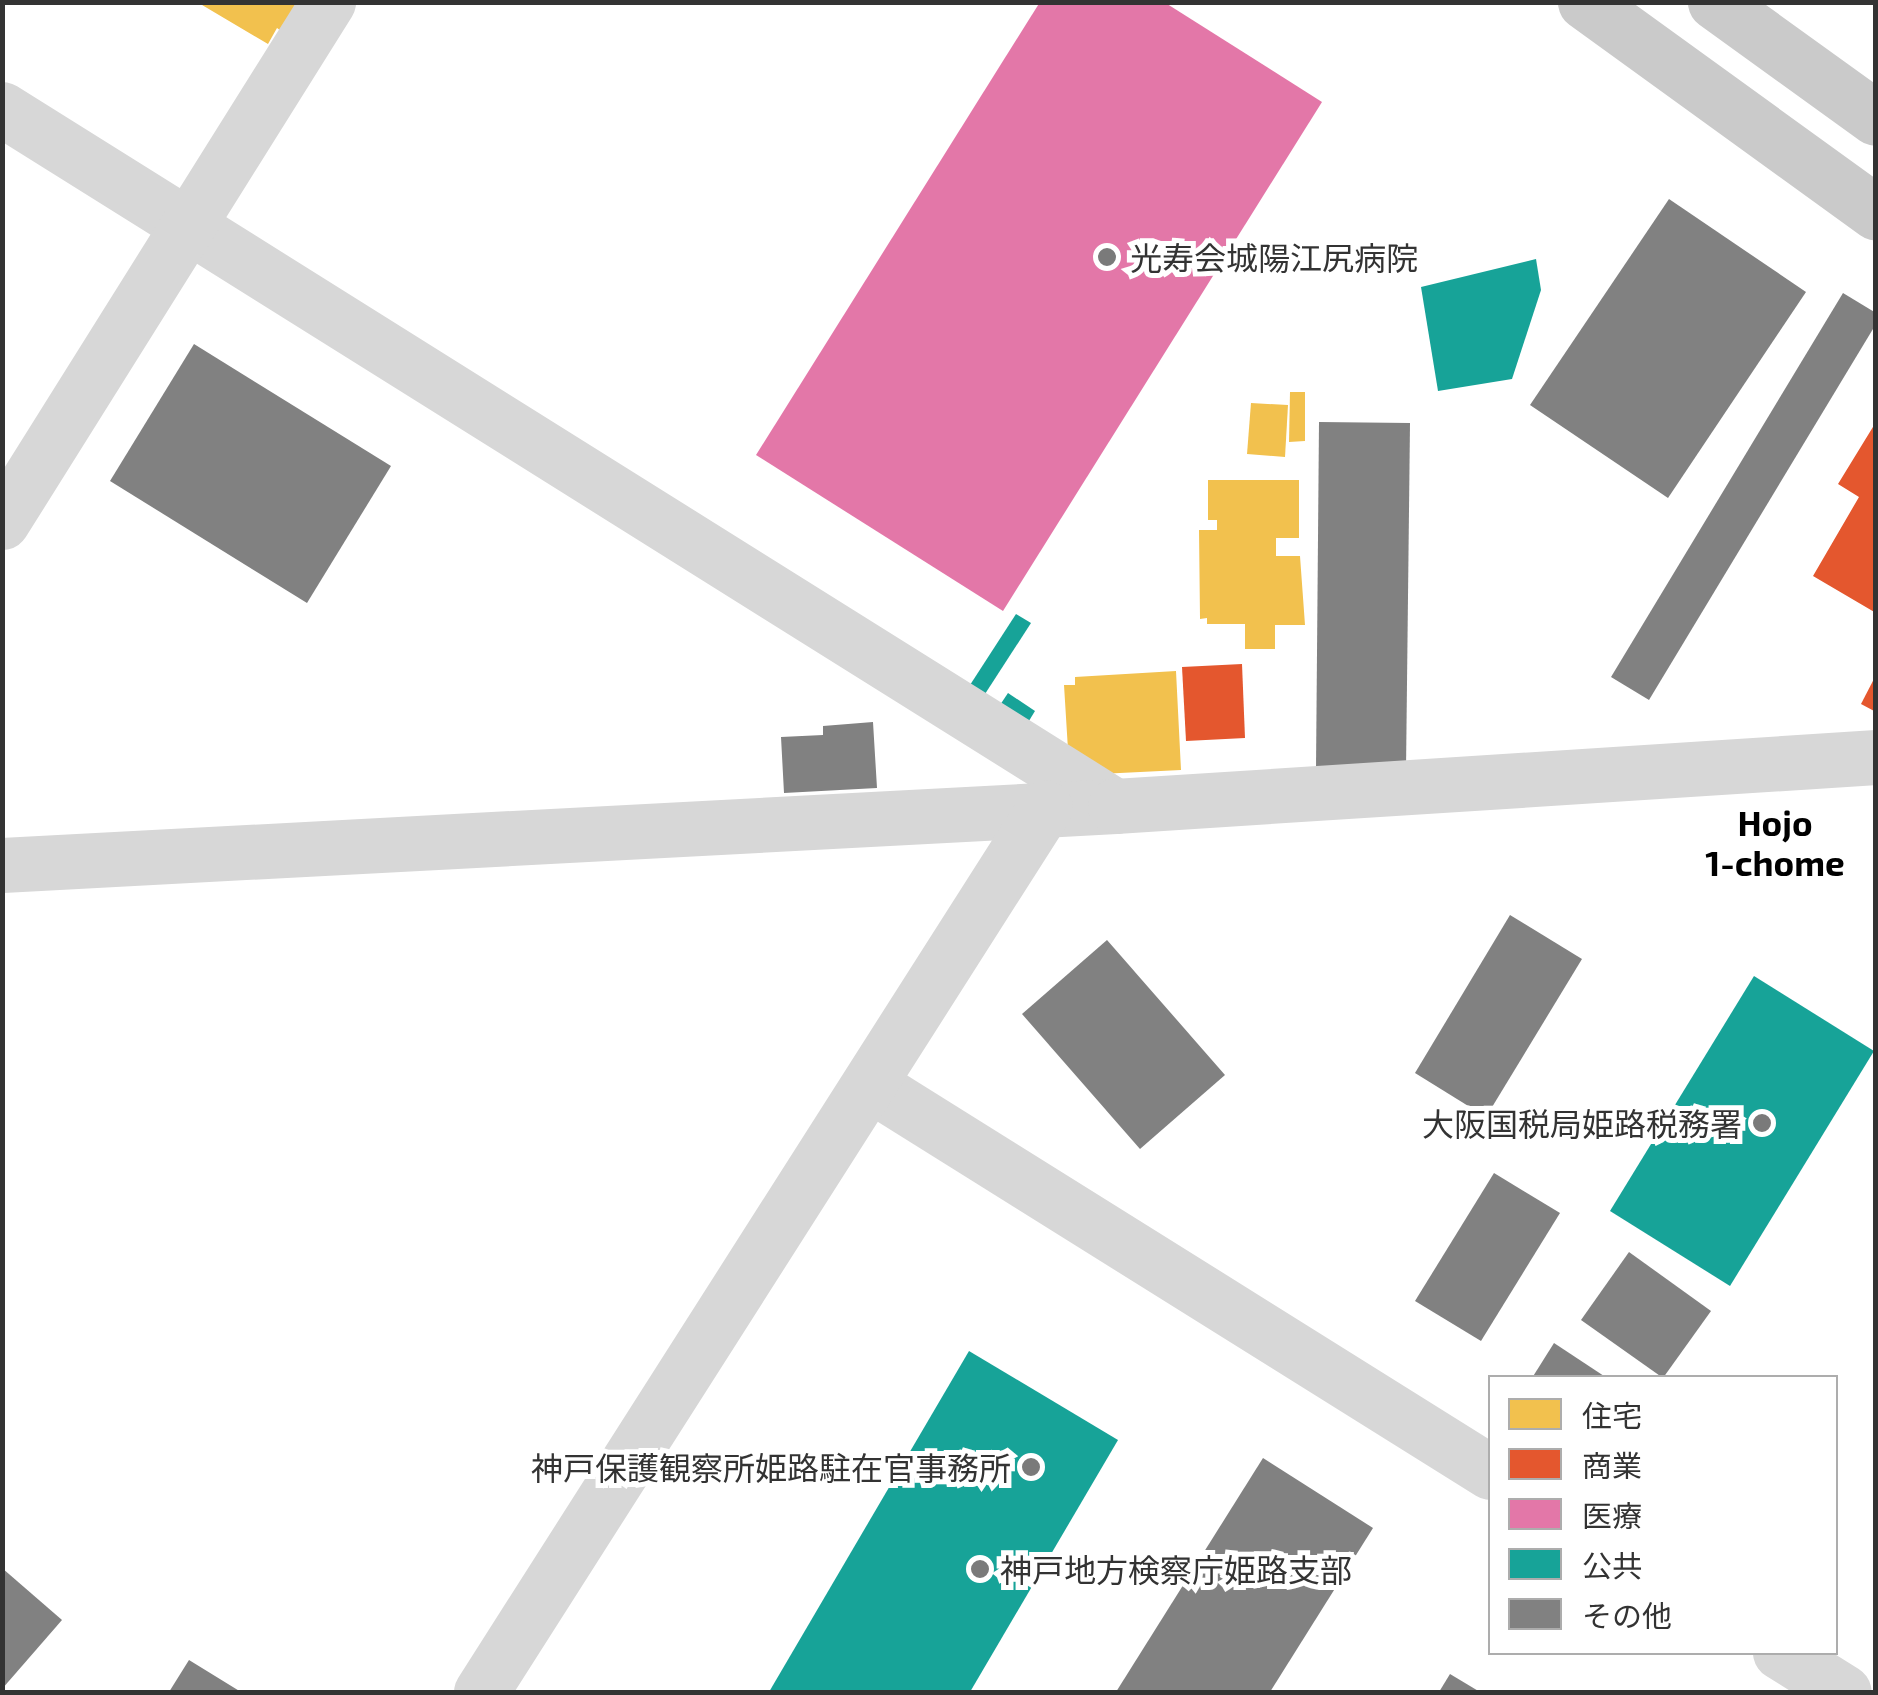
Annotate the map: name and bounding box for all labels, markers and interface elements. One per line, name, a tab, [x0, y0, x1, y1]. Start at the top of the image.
place label: 光寿会城陽江尻病院	[1130, 238, 1418, 276]
marker: 光寿会城陽江尻病院	[1094, 244, 1120, 270]
district label: Hojo 1-chome	[1705, 801, 1845, 883]
place label: 大阪国税局姫路税務署	[1422, 1104, 1742, 1142]
marker: 大阪国税局姫路税務署	[1751, 1112, 1773, 1134]
legend	[1488, 1375, 1838, 1655]
text: 住宅	[1582, 1397, 1642, 1433]
text: 商業	[1582, 1447, 1642, 1483]
place label: 神戸保護観察所姫路駐在官事務所	[531, 1448, 1011, 1486]
marker: 神戸保護観察所姫路駐在官事務所	[1020, 1456, 1042, 1478]
text: 医療	[1582, 1497, 1642, 1533]
text: 公共	[1582, 1547, 1642, 1583]
place label: 神戸地方検察庁姫路支部	[1000, 1550, 1352, 1588]
marker: 神戸地方検察庁姫路支部	[969, 1558, 991, 1580]
text: その他	[1582, 1597, 1672, 1633]

